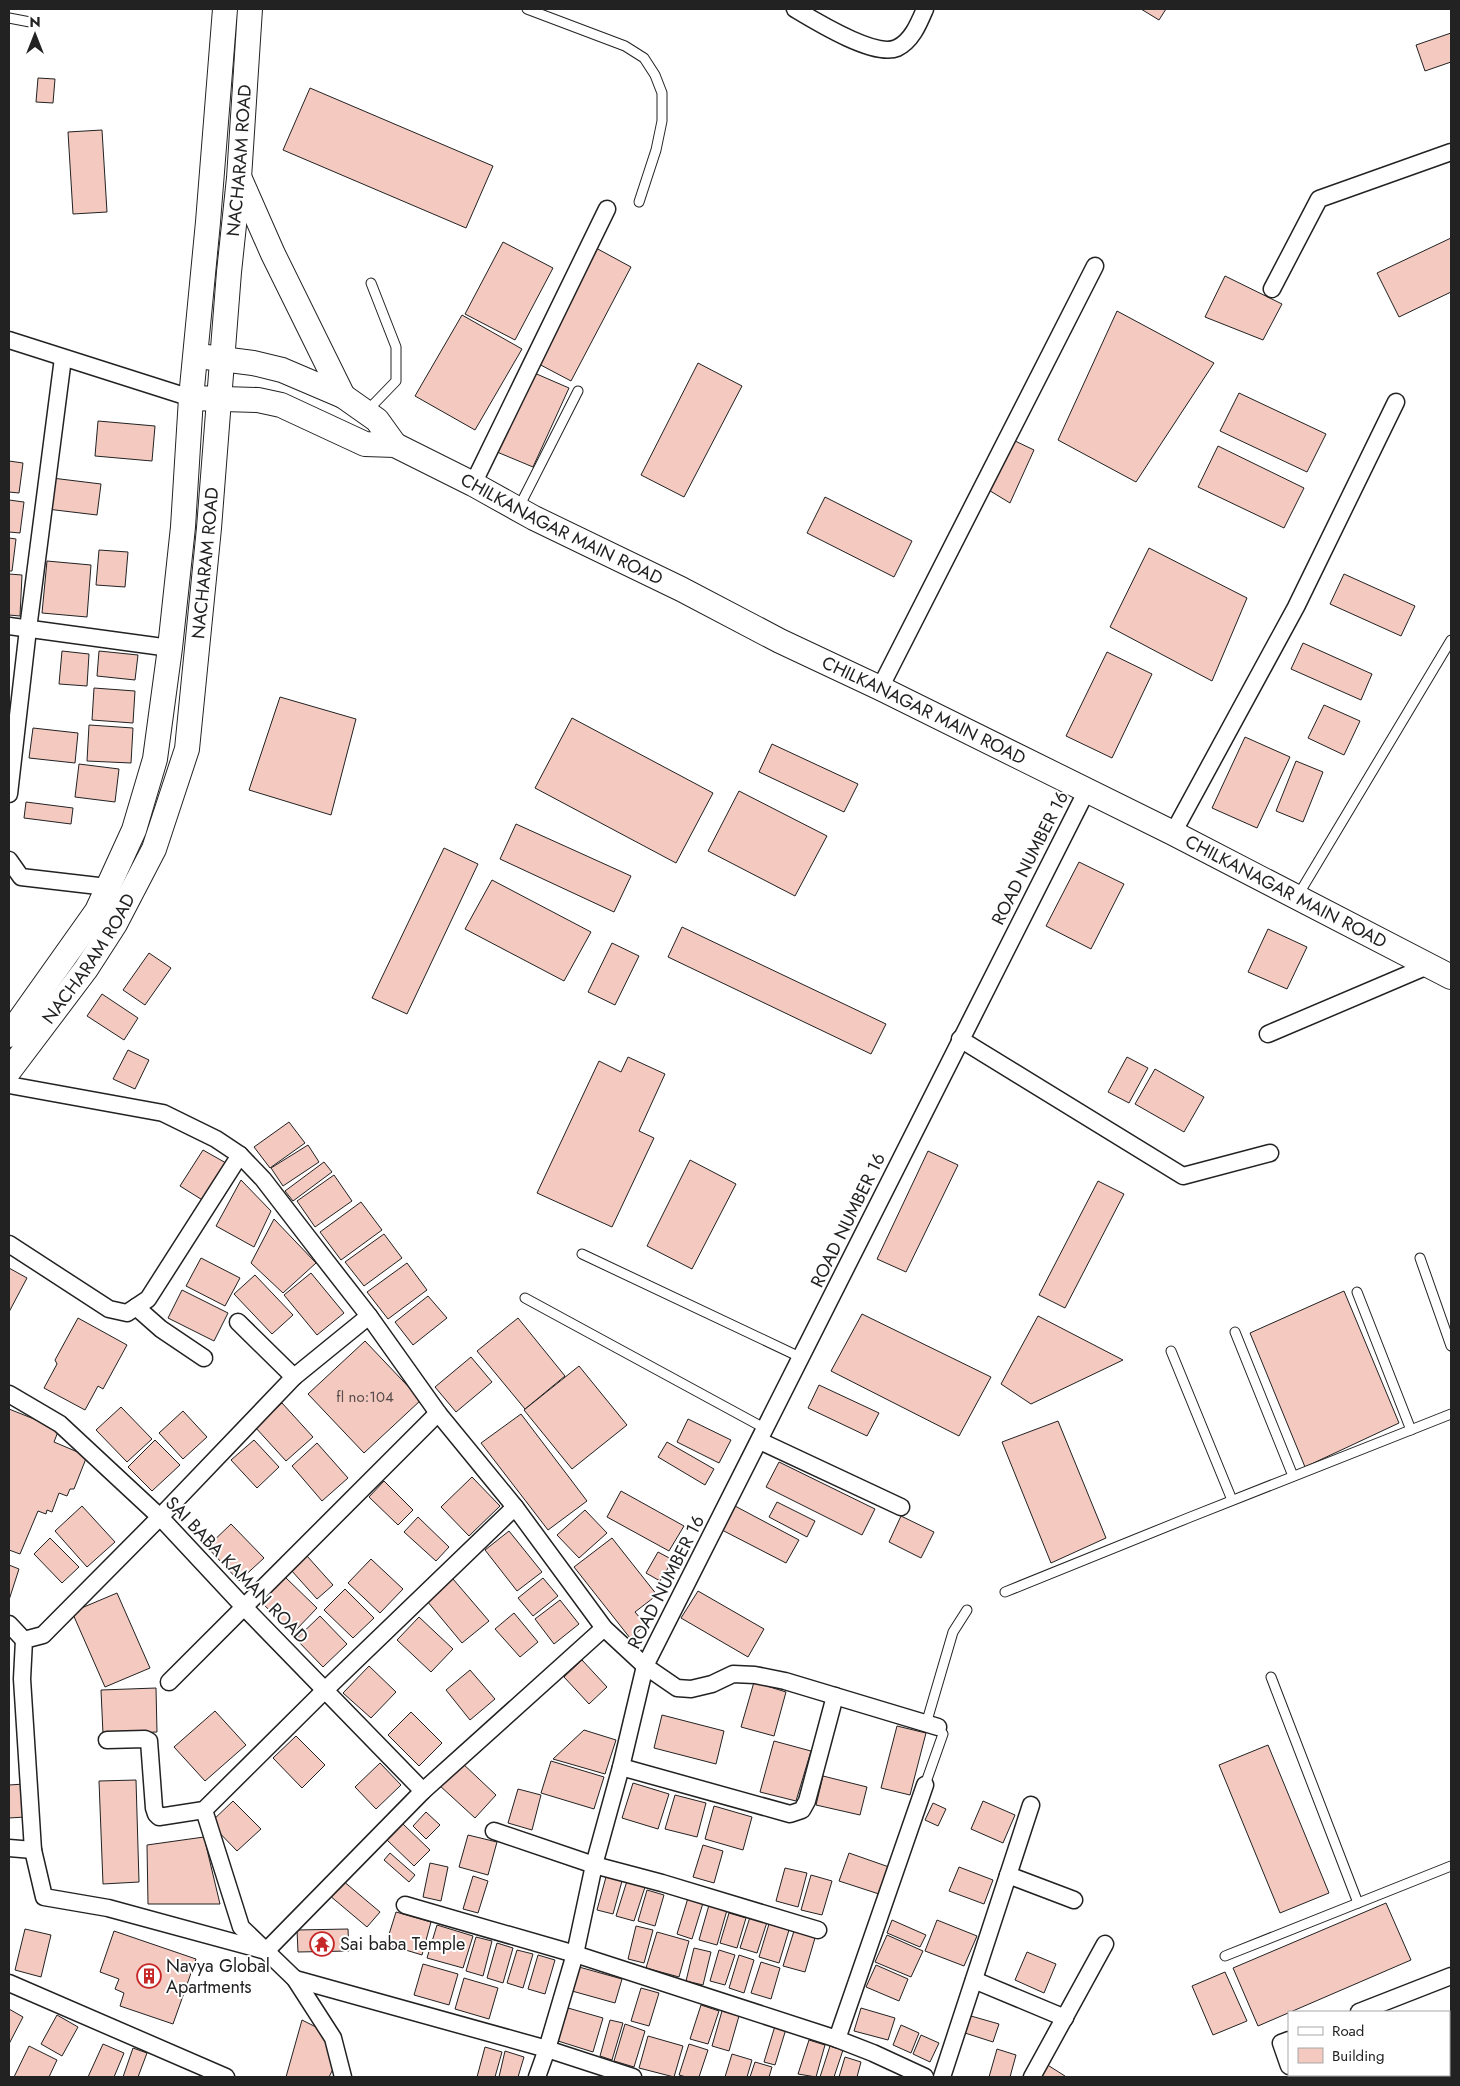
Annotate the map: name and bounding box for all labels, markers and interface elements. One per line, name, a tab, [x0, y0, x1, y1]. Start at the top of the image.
north arrow	[10, 10, 60, 60]
text: N	[29, 12, 41, 32]
street label: NACHARAM ROAD	[220, 84, 258, 238]
street label: CHILKANAGAR MAIN ROAD	[456, 467, 667, 591]
street label: NACHARAM ROAD	[185, 486, 225, 640]
street label: CHILKANAGAR MAIN ROAD	[818, 649, 1030, 771]
street label: ROAD NUMBER 16	[985, 787, 1075, 929]
street label: CHILKANAGAR MAIN ROAD	[1181, 828, 1391, 955]
street label: NACHARAM ROAD	[36, 889, 142, 1029]
street label: ROAD NUMBER 16	[804, 1148, 892, 1292]
house number: fl no:104	[336, 1386, 394, 1408]
street label: SAI BABA KAMAN ROAD	[160, 1490, 314, 1650]
street label: ROAD NUMBER 16	[621, 1511, 711, 1653]
temple icon: Sai baba Temple	[309, 1931, 335, 1957]
place label: Sai baba Temple	[340, 1931, 465, 1957]
place label: Navya Global Apartments	[166, 1953, 270, 2000]
building icon: Navya Global Apartments	[136, 1963, 162, 1989]
legend	[1288, 2011, 1450, 2076]
text: Road	[1332, 2020, 1364, 2042]
text: Building	[1332, 2045, 1384, 2067]

